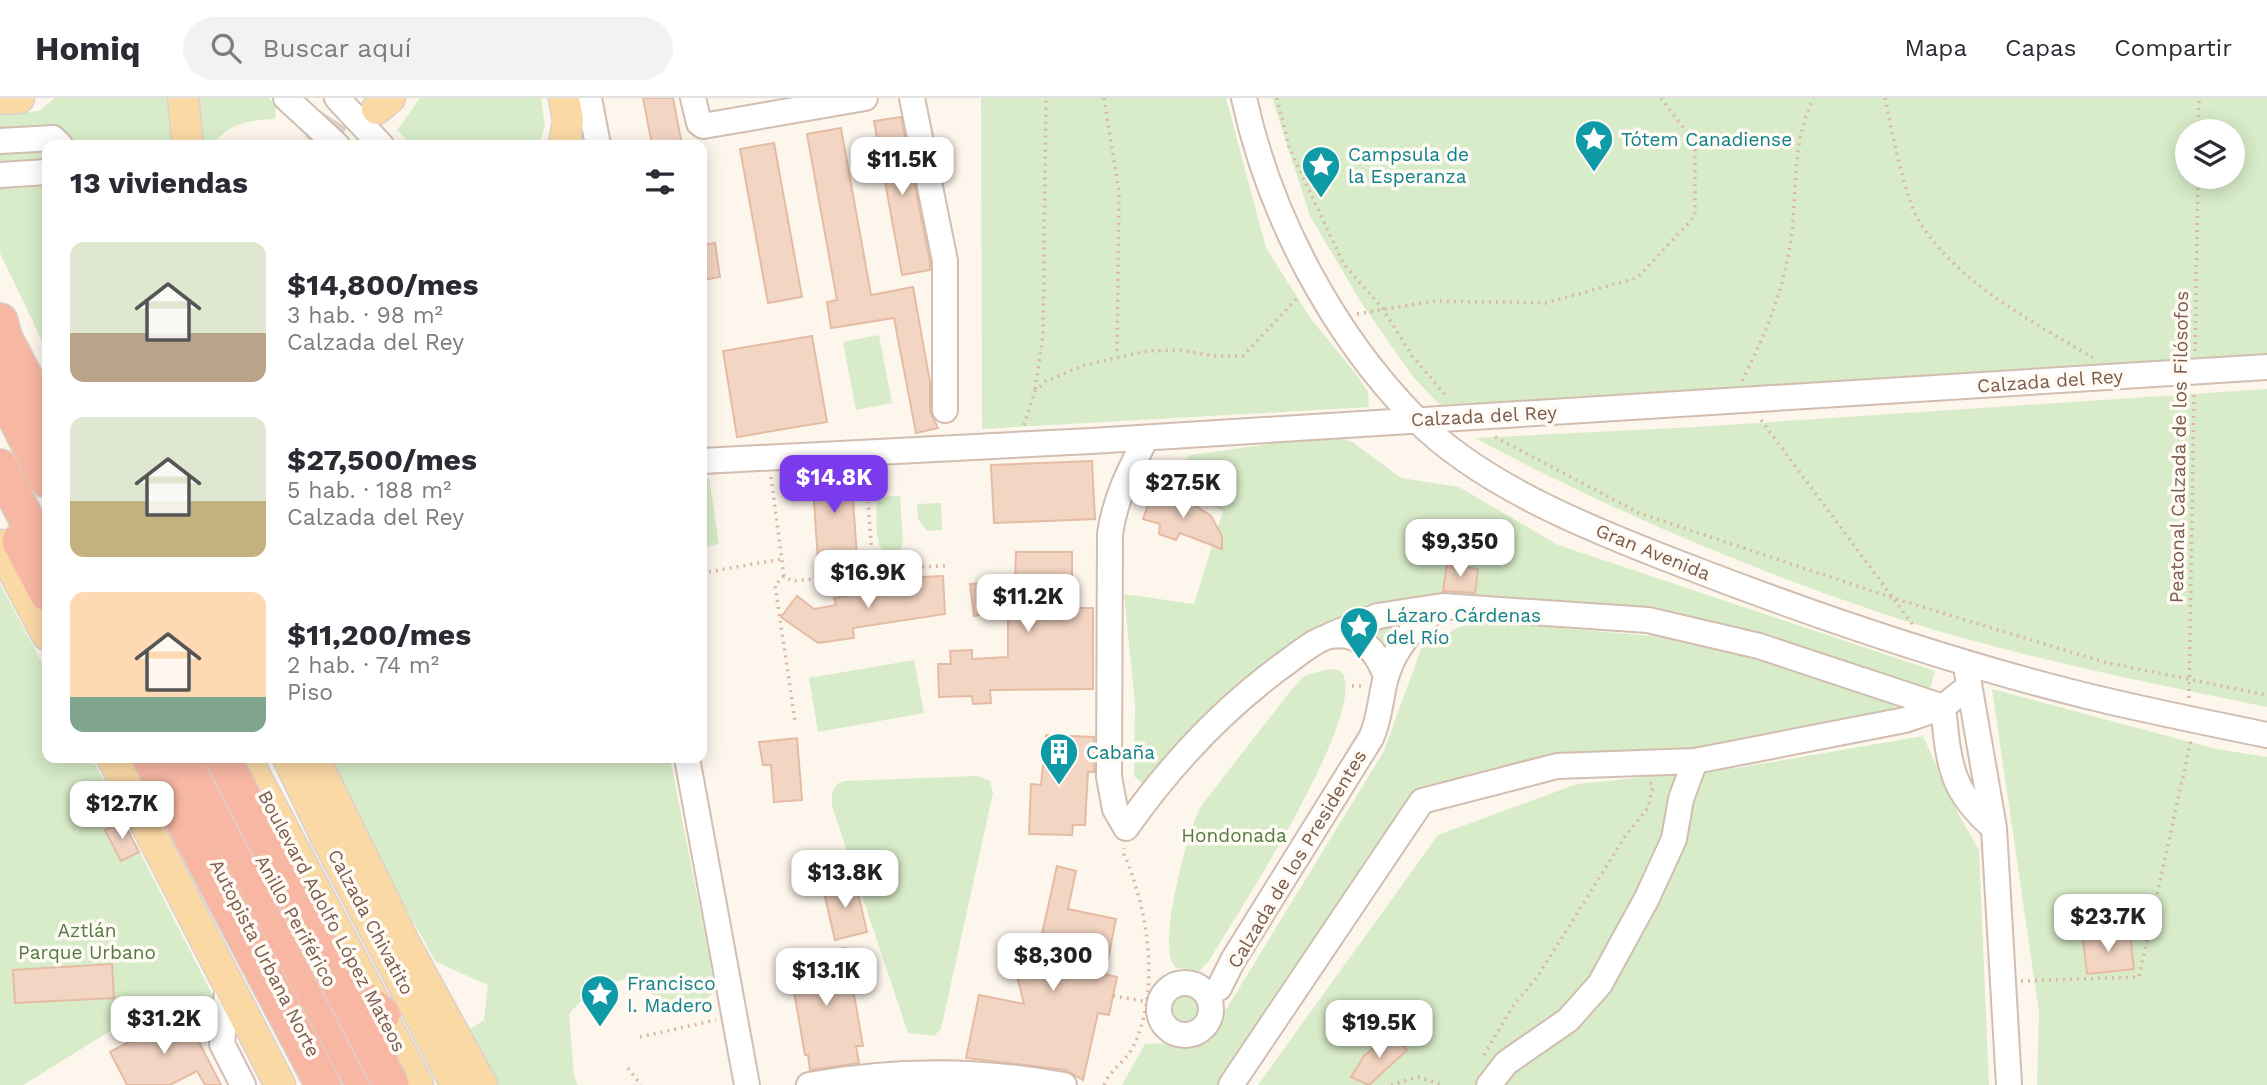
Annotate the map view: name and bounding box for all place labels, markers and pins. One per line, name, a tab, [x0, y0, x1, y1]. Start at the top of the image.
place icon: Tótem Canadiense	[1573, 118, 1615, 173]
place label: Tótem Canadiense	[1621, 128, 1792, 151]
pin: $11.5K	[845, 138, 959, 197]
place label: Campsula de la Esperanza	[1348, 143, 1469, 188]
place icon: Campsula de la Esperanza	[1300, 144, 1342, 199]
pin: $14.8K	[777, 456, 891, 515]
pin: $27.5K	[1126, 460, 1240, 520]
pin: $9,350	[1403, 519, 1517, 579]
pin: $16.9K	[811, 550, 925, 610]
pin: $11.2K	[971, 574, 1085, 634]
place label: Lázaro Cárdenas del Río	[1386, 604, 1541, 649]
place icon: Lázaro Cárdenas del Río	[1338, 605, 1380, 660]
building icon: Cabaña	[1038, 731, 1080, 786]
place label: Cabaña	[1086, 741, 1155, 764]
pin: $12.7K	[65, 782, 179, 841]
pin: $13.8K	[788, 850, 902, 910]
pin: $23.7K	[2051, 894, 2165, 954]
pin: $8,300	[996, 934, 1110, 993]
pin: $13.1K	[769, 948, 883, 1008]
place label: Francisco I. Madero	[627, 972, 716, 1017]
place icon: Francisco I. Madero	[579, 973, 621, 1028]
pin: $31.2K	[107, 996, 221, 1056]
pin: $19.5K	[1322, 1000, 1436, 1060]

